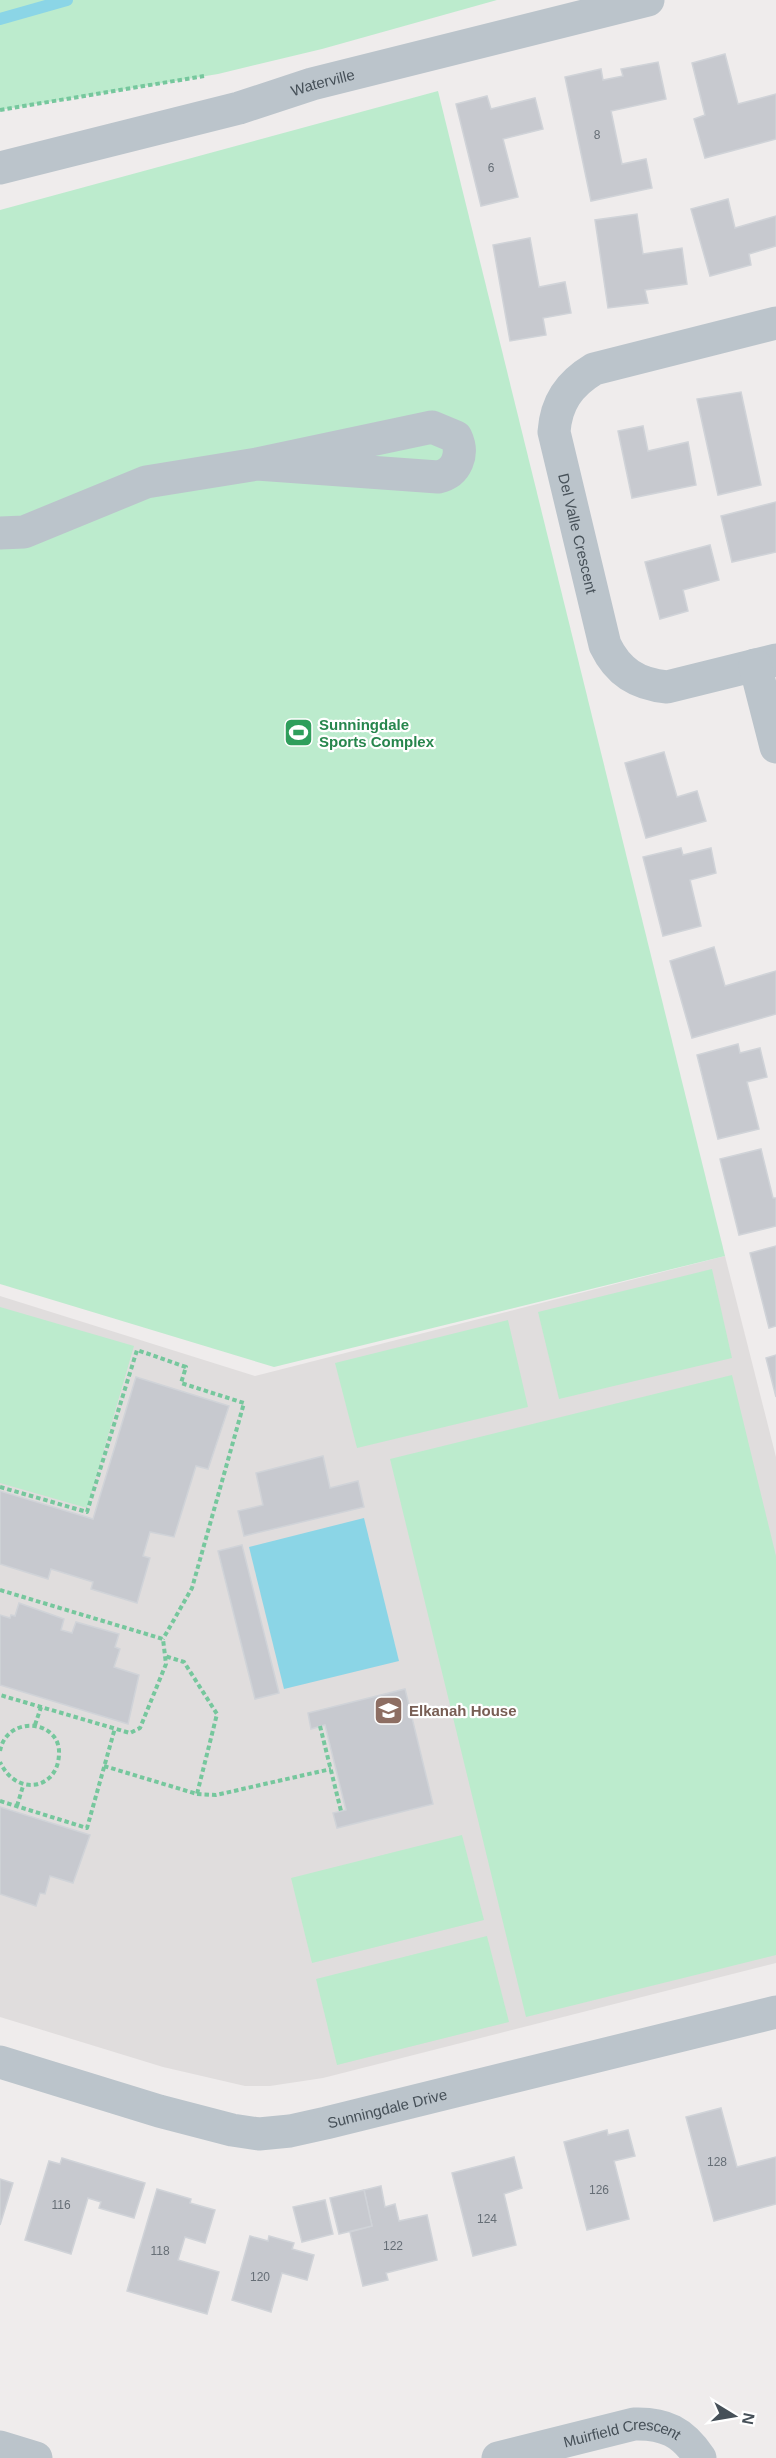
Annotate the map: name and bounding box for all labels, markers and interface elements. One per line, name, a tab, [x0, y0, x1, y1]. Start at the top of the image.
street label: Waterville	[289, 65, 356, 99]
house number: 8	[594, 128, 601, 142]
house number: 6	[488, 161, 495, 175]
street label: Del Valle Crescent	[556, 471, 601, 596]
place label: Sunningdale Sports Complex	[319, 716, 435, 750]
sports icon: Sunningdale Sports Complex	[282, 717, 314, 749]
school or university icon: Elkanah House	[372, 1694, 404, 1726]
place label: Elkanah House	[409, 1702, 517, 1719]
street label: Sunningdale Drive	[325, 2085, 449, 2131]
house number: 128	[707, 2155, 727, 2169]
house number: 126	[589, 2183, 609, 2197]
house number: 116	[51, 2198, 71, 2212]
house number: 124	[477, 2212, 497, 2226]
house number: 122	[383, 2239, 403, 2253]
house number: 118	[150, 2244, 170, 2258]
house number: 120	[250, 2270, 270, 2284]
north arrow	[704, 2386, 764, 2446]
text: N	[739, 2411, 758, 2426]
street label: Muirfield Crescent	[561, 2415, 685, 2450]

